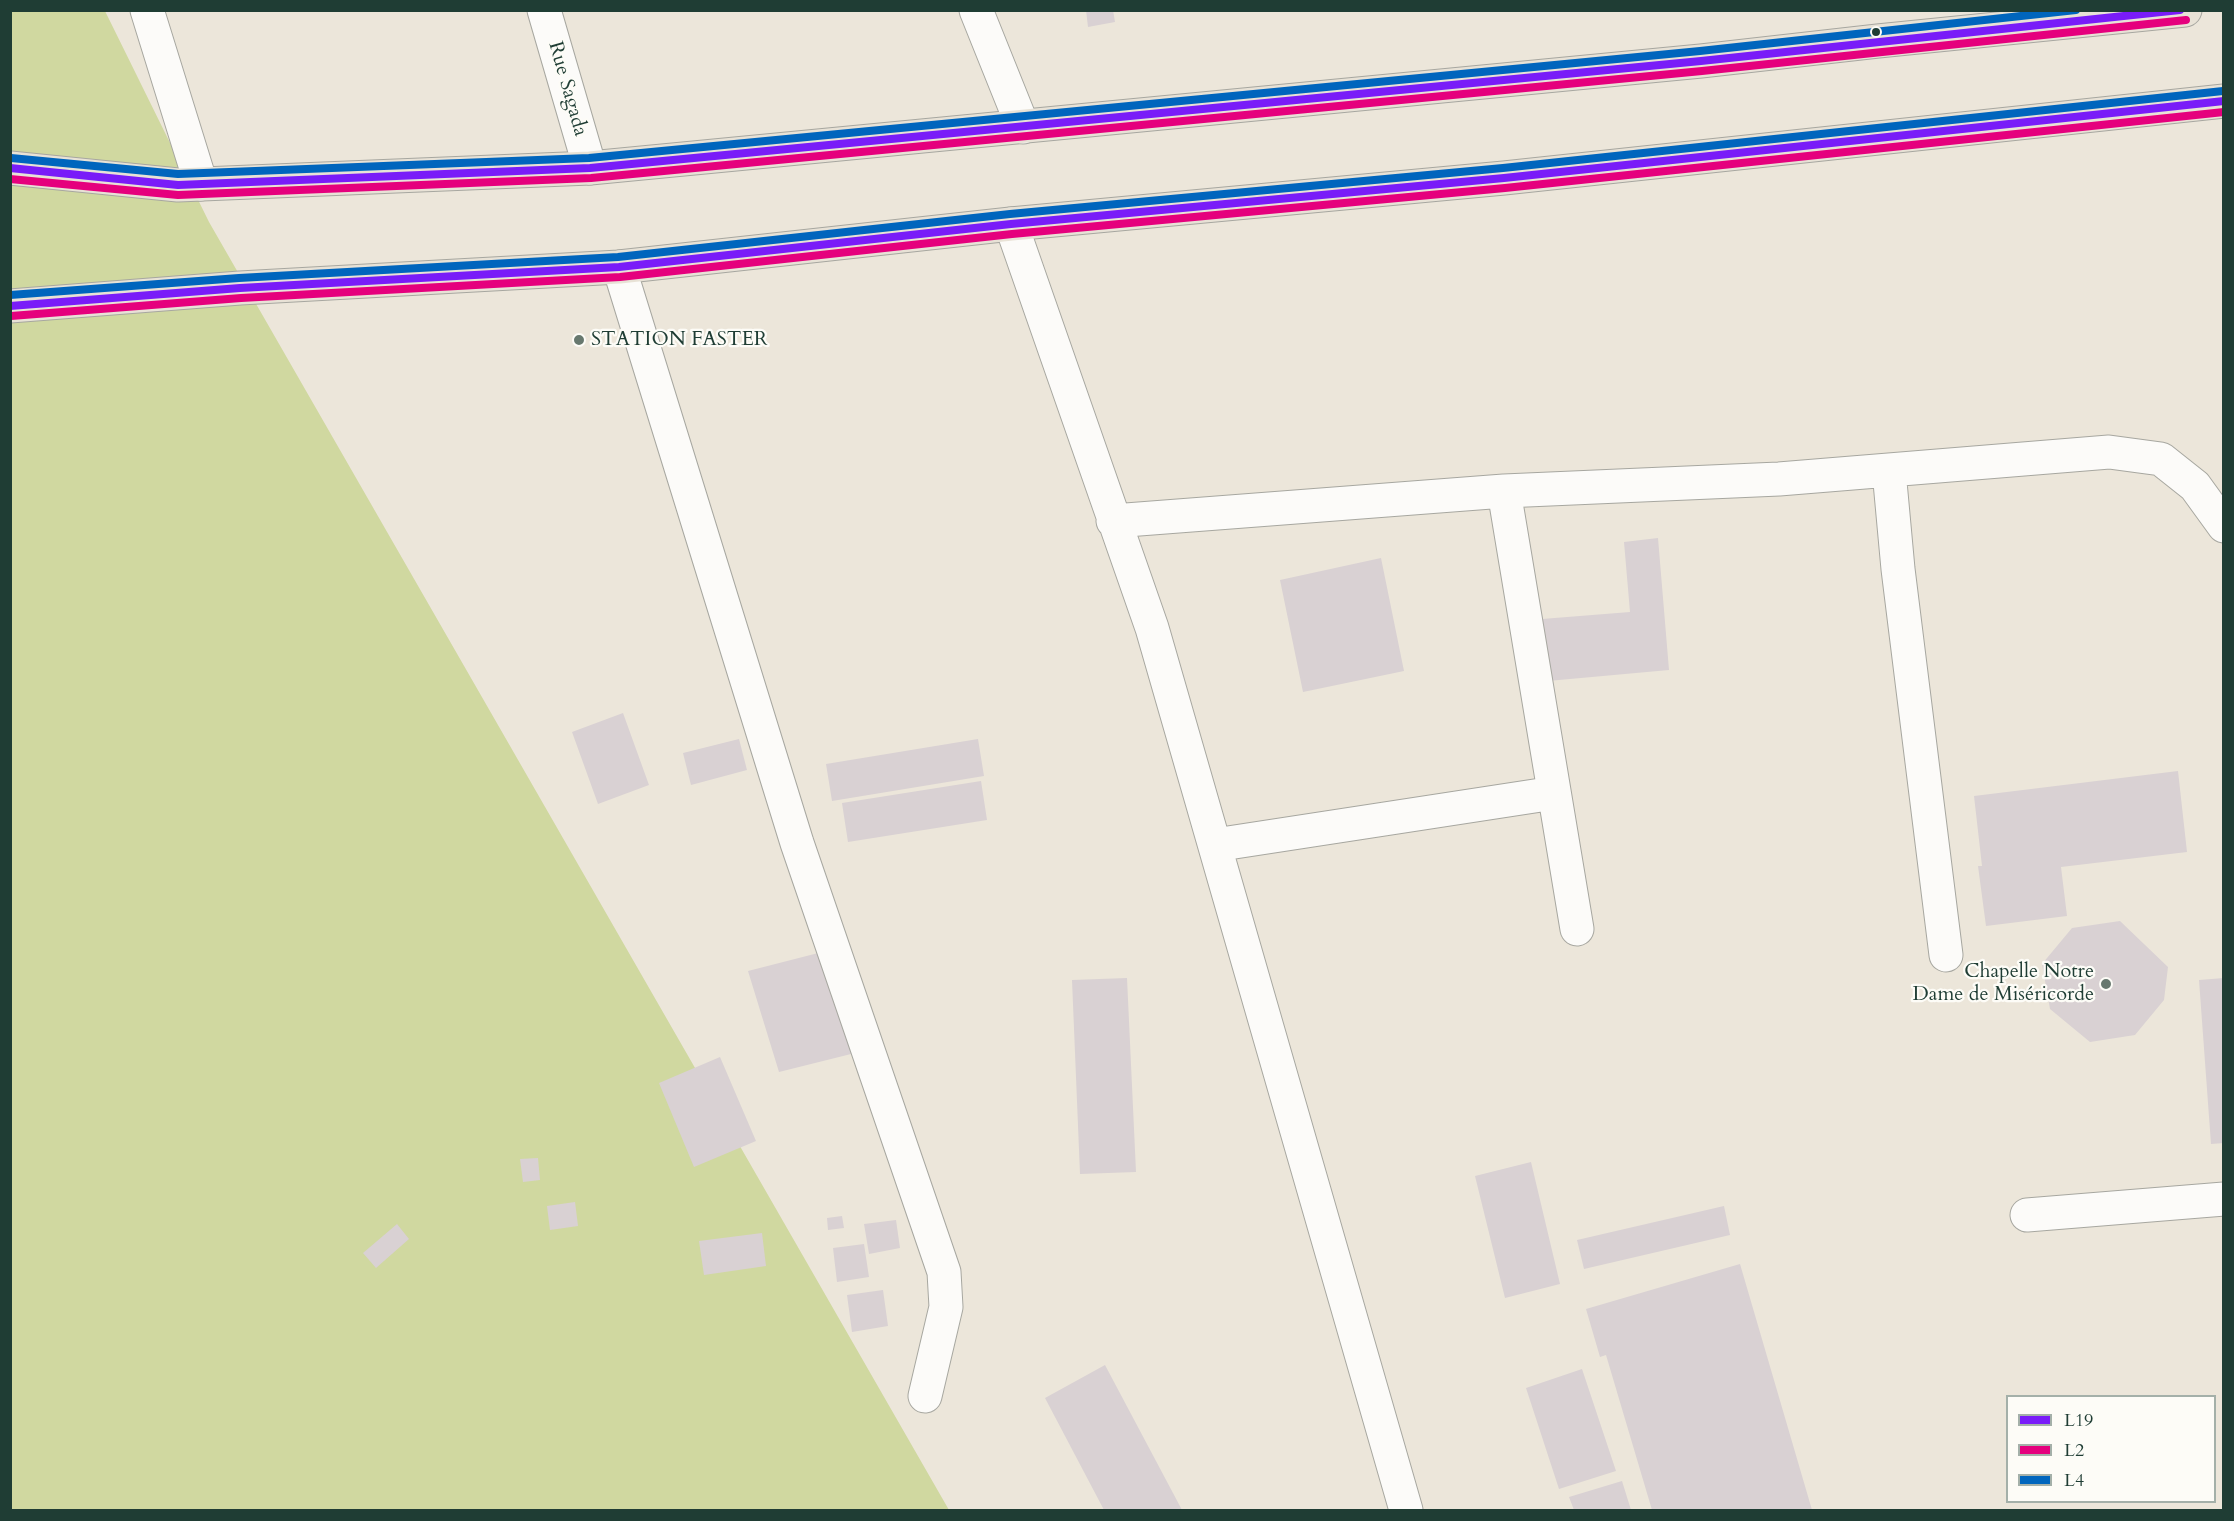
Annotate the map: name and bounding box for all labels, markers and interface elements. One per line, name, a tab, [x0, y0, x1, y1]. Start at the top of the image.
unlabelled marker	[1870, 26, 1882, 38]
street label: Rue Sagada	[542, 39, 592, 139]
place label: STATION FASTER	[591, 328, 768, 352]
marker: STATION FASTER	[572, 333, 586, 347]
place label: Chapelle Notre Dame de Miséricorde	[1913, 960, 2094, 1007]
marker: Chapelle Notre Dame de Miséricorde	[2099, 977, 2113, 991]
legend	[2006, 1395, 2216, 1503]
text: L19	[2064, 1408, 2093, 1433]
text: L2	[2064, 1438, 2084, 1463]
text: L4	[2064, 1468, 2084, 1493]

